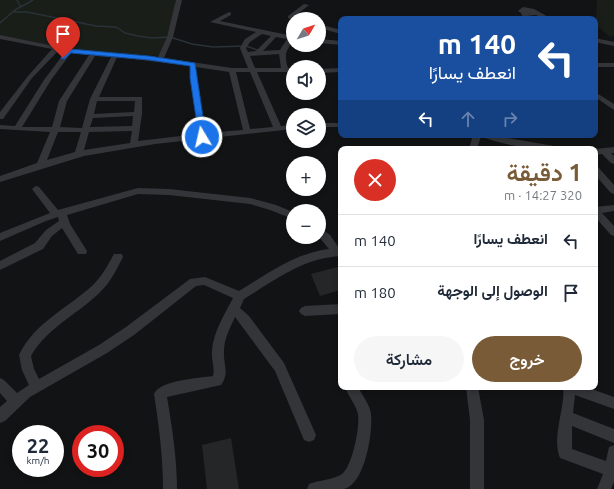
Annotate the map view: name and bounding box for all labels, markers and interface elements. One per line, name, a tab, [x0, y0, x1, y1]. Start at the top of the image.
north arrow	[286, 12, 326, 52]
map controls	[286, 12, 326, 244]
pin	[46, 17, 80, 58]
icon: arrive	[52, 23, 74, 45]
text: 140 m	[438, 28, 516, 59]
icon: left	[530, 32, 582, 84]
button: sound	[286, 60, 326, 100]
text: انعطف يسارًا	[429, 62, 516, 82]
button: layers	[286, 108, 326, 148]
icon: left	[415, 108, 437, 130]
icon: ahead	[457, 108, 479, 130]
icon: right	[499, 108, 521, 130]
position arrow	[181, 116, 223, 158]
button: +	[286, 156, 326, 196]
button: close	[354, 159, 396, 201]
text: 1 دقيقة	[506, 159, 582, 186]
text: 320 m · 14:27	[504, 188, 582, 202]
button: −	[286, 204, 326, 244]
text: انعطف يسارًا	[473, 230, 548, 247]
icon: left	[560, 230, 582, 252]
text: 140 m	[354, 232, 396, 249]
text: الوصول إلى الوجهة	[437, 282, 548, 299]
icon: arrive	[560, 282, 582, 304]
text: 180 m	[354, 284, 396, 301]
button: مشاركة	[354, 336, 464, 382]
button: خروج	[472, 336, 582, 382]
speed limit sign: 30	[72, 425, 124, 477]
text: 22	[27, 434, 49, 457]
text: km/h	[26, 455, 50, 466]

